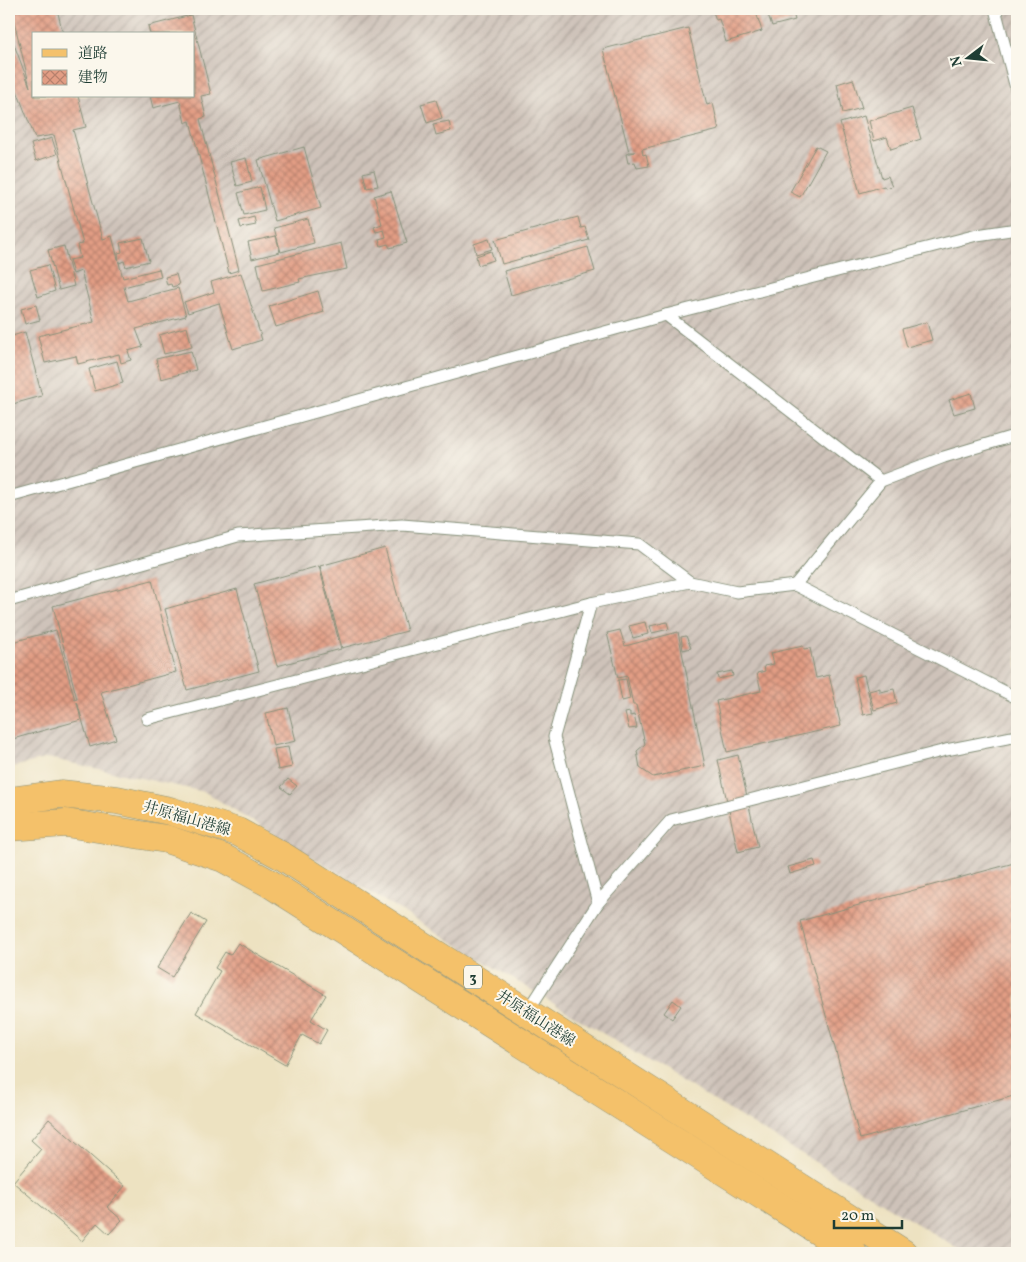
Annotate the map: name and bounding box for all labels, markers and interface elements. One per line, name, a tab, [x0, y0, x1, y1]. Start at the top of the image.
legend	[32, 32, 195, 98]
north arrow	[944, 32, 994, 82]
text: 道路	[78, 44, 108, 65]
text: N	[946, 54, 967, 69]
text: 建物	[78, 68, 108, 89]
street label: 井原福山港線	[140, 797, 233, 842]
road number: 3	[464, 966, 482, 989]
street label: 井原福山港線	[492, 986, 579, 1053]
scale bar	[834, 1197, 901, 1229]
text: 20 m	[841, 1206, 874, 1227]

